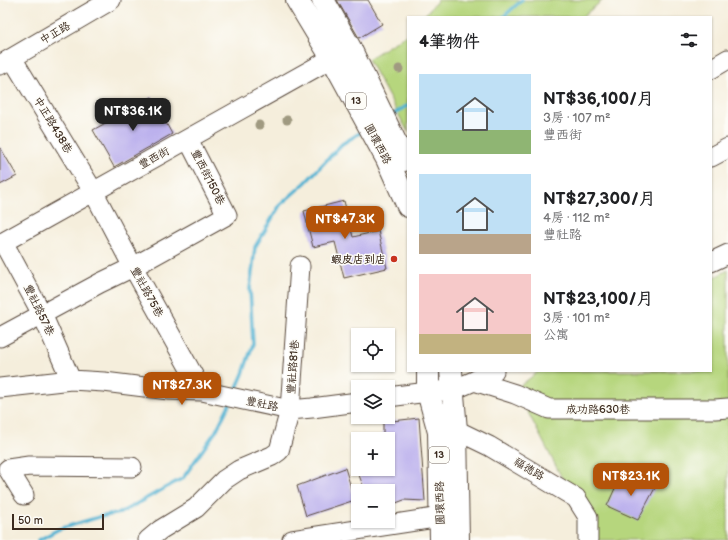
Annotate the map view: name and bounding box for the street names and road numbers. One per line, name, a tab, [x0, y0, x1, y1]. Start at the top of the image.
street label: 中正路	[37, 19, 73, 47]
road number: 13	[346, 93, 366, 109]
street label: 中正路438巷	[31, 94, 75, 156]
street label: 圓環西路	[362, 122, 394, 166]
street label: 豐西街	[136, 144, 172, 172]
street label: 豐西街150巷	[188, 147, 228, 207]
street label: 豐社路75巷	[128, 264, 166, 320]
street label: 豐社路57巷	[21, 282, 57, 338]
street label: 豐社路81巷	[285, 339, 301, 395]
street label: 豐社路	[245, 394, 279, 414]
street label: 成功路630巷	[566, 403, 630, 416]
road number: 13	[429, 447, 449, 463]
street label: 福德路	[512, 455, 546, 483]
street label: 圓環西路	[433, 481, 447, 525]

